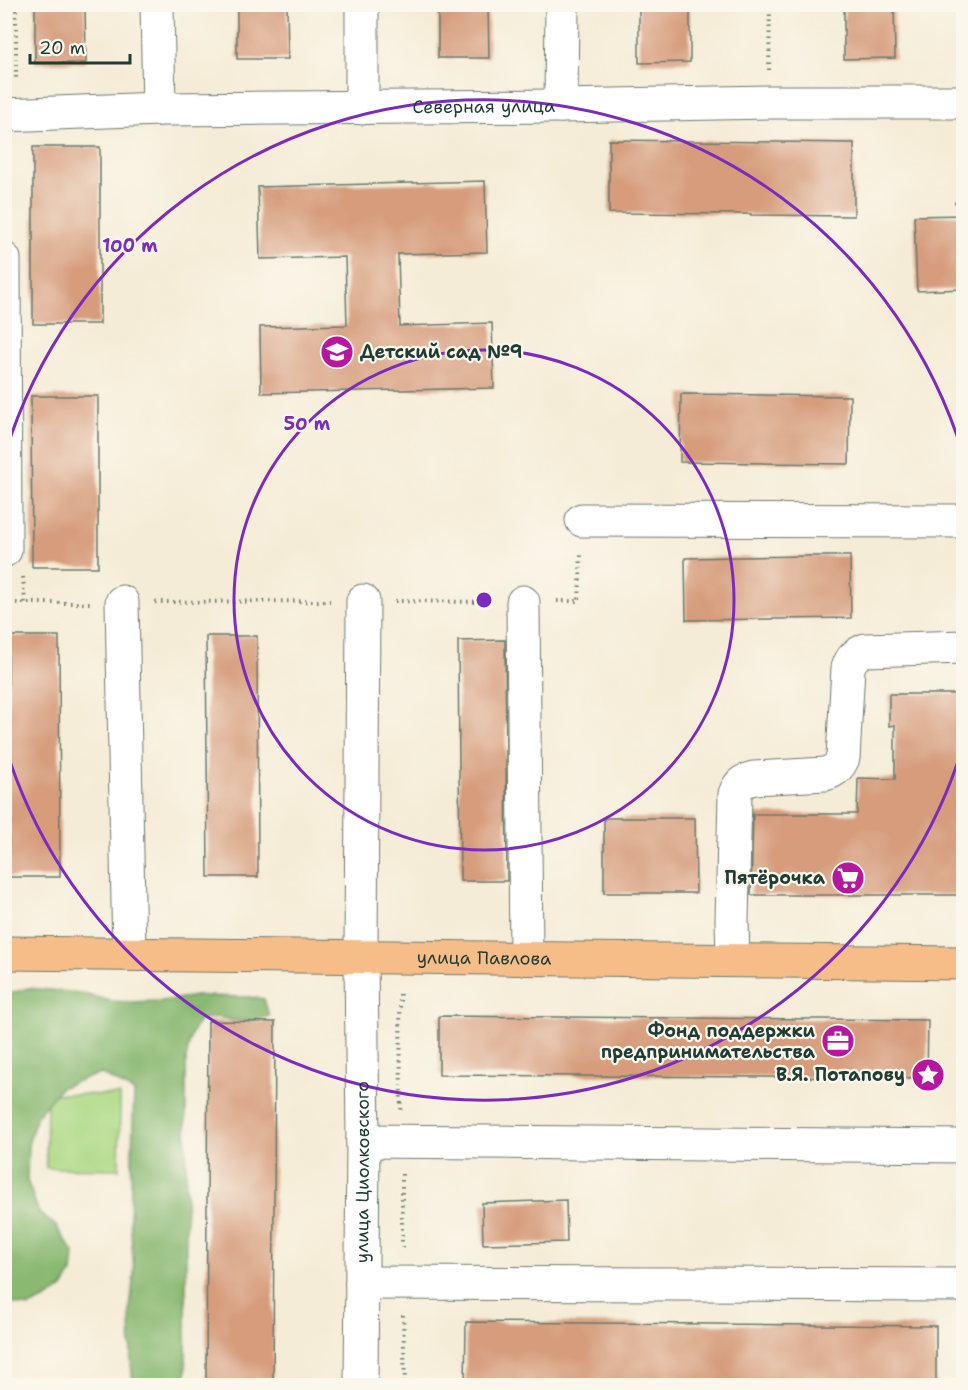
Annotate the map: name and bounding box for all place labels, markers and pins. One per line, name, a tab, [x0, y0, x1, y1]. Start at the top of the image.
school or university icon: Детский сад №9	[319, 334, 355, 370]
place label: Детский сад №9	[360, 340, 522, 364]
centre of rings	[474, 590, 494, 610]
supermarket icon: Пятёрочка	[830, 860, 866, 896]
place label: Пятёрочка	[725, 866, 826, 890]
place label: Фонд поддержки предпринимательства	[601, 1019, 816, 1064]
office icon: Фонд поддержки предпринимательства	[820, 1023, 856, 1059]
place icon: В.Я. Потапову	[910, 1057, 946, 1093]
place label: В.Я. Потапову	[776, 1063, 905, 1087]

